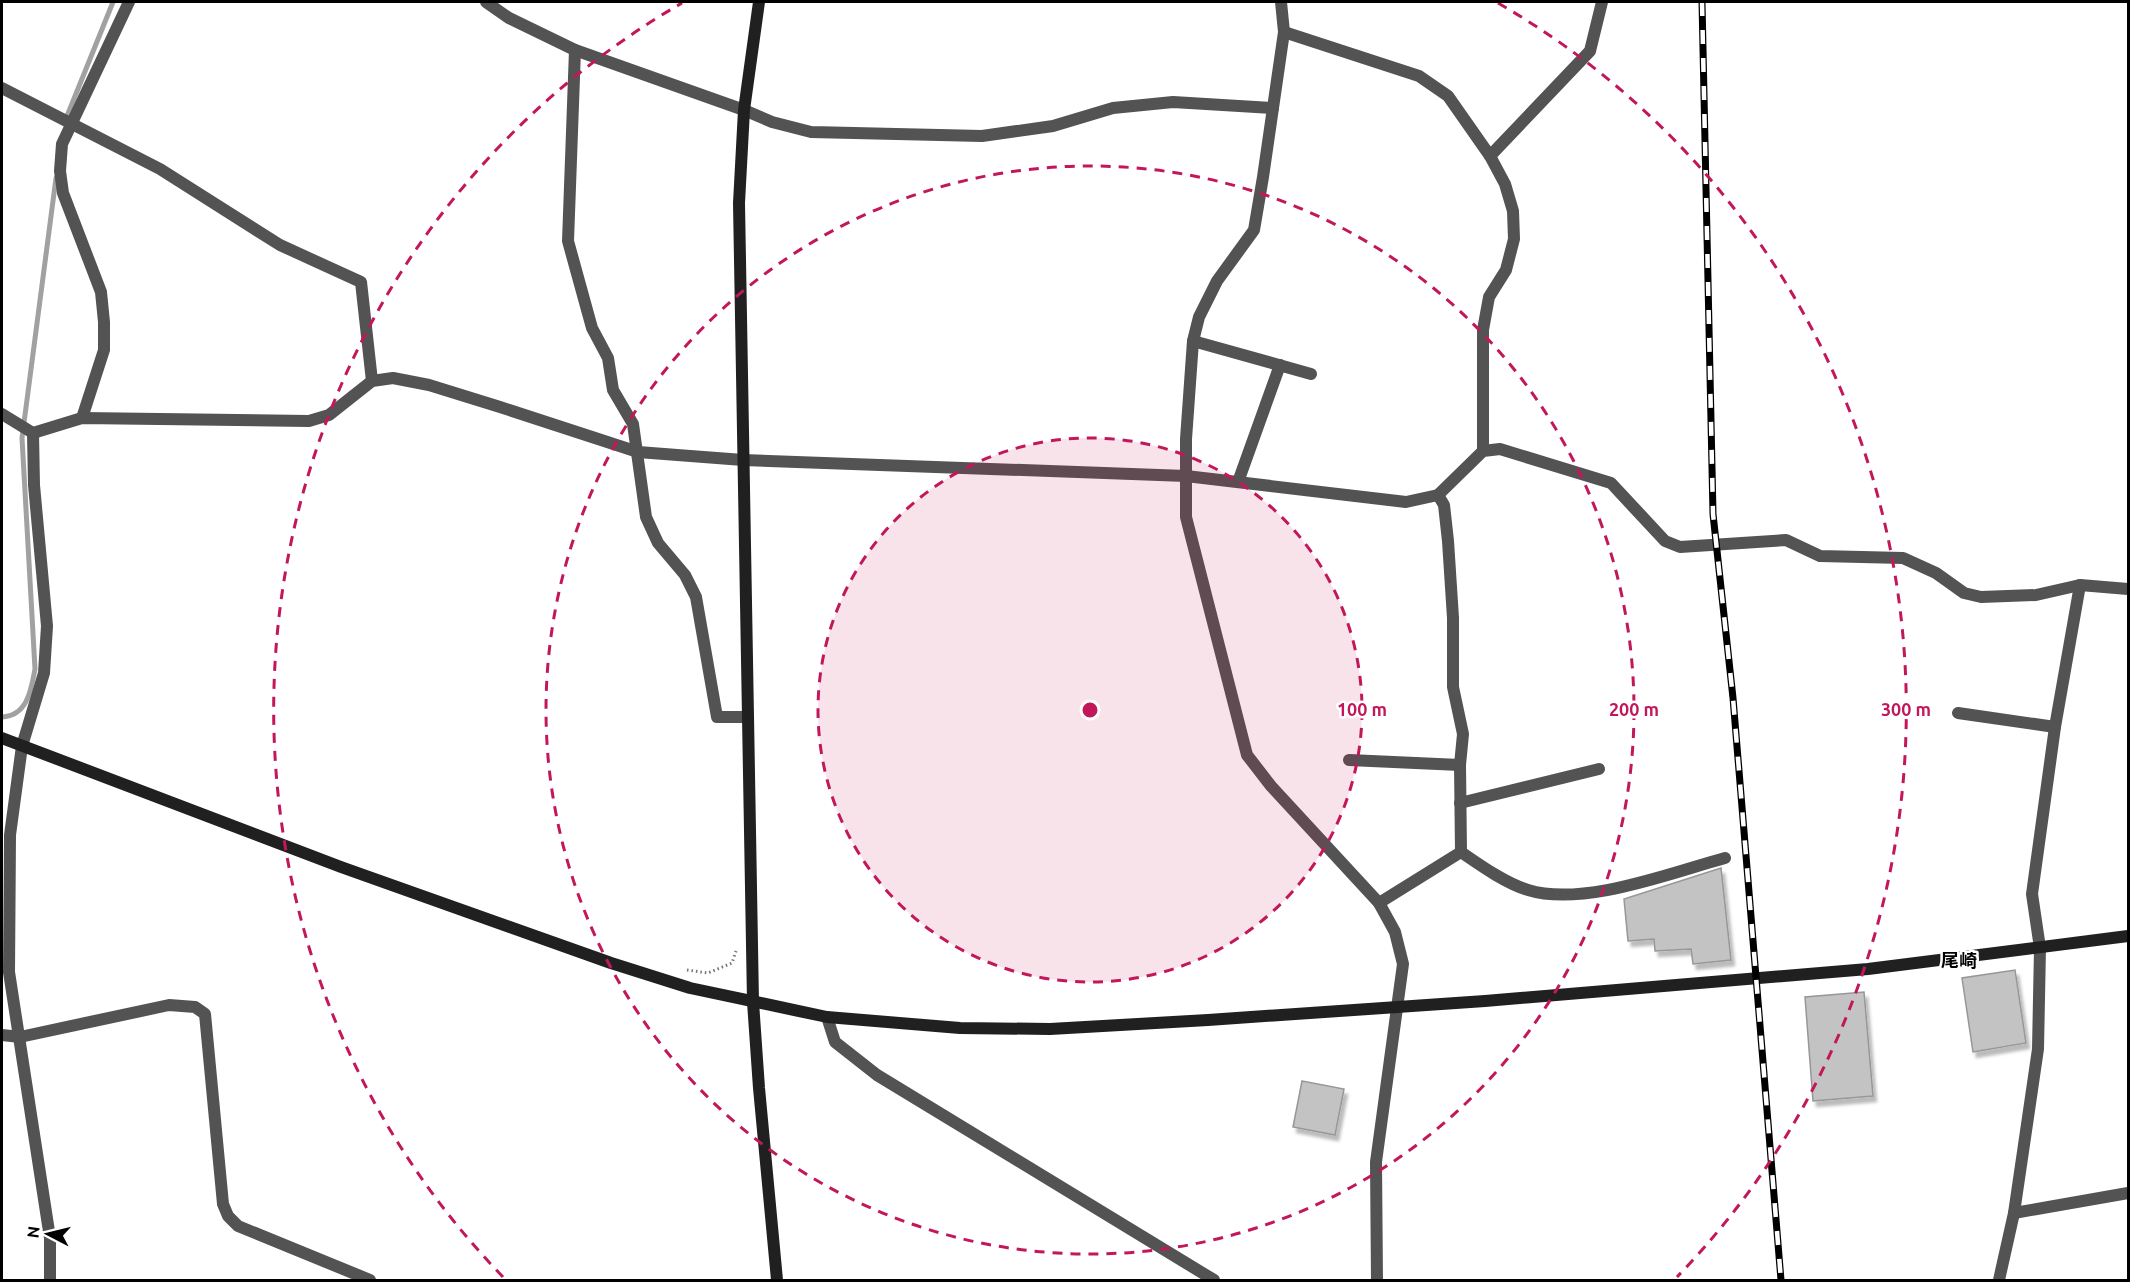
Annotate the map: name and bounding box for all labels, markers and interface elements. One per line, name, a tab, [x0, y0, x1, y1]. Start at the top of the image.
text: 100 m	[1337, 699, 1387, 719]
text: 200 m	[1609, 699, 1659, 719]
text: 300 m	[1881, 699, 1931, 719]
centre of rings	[1080, 700, 1100, 720]
district label: 尾崎	[1941, 950, 1977, 970]
north arrow	[18, 1204, 78, 1264]
text: N	[23, 1225, 43, 1239]

